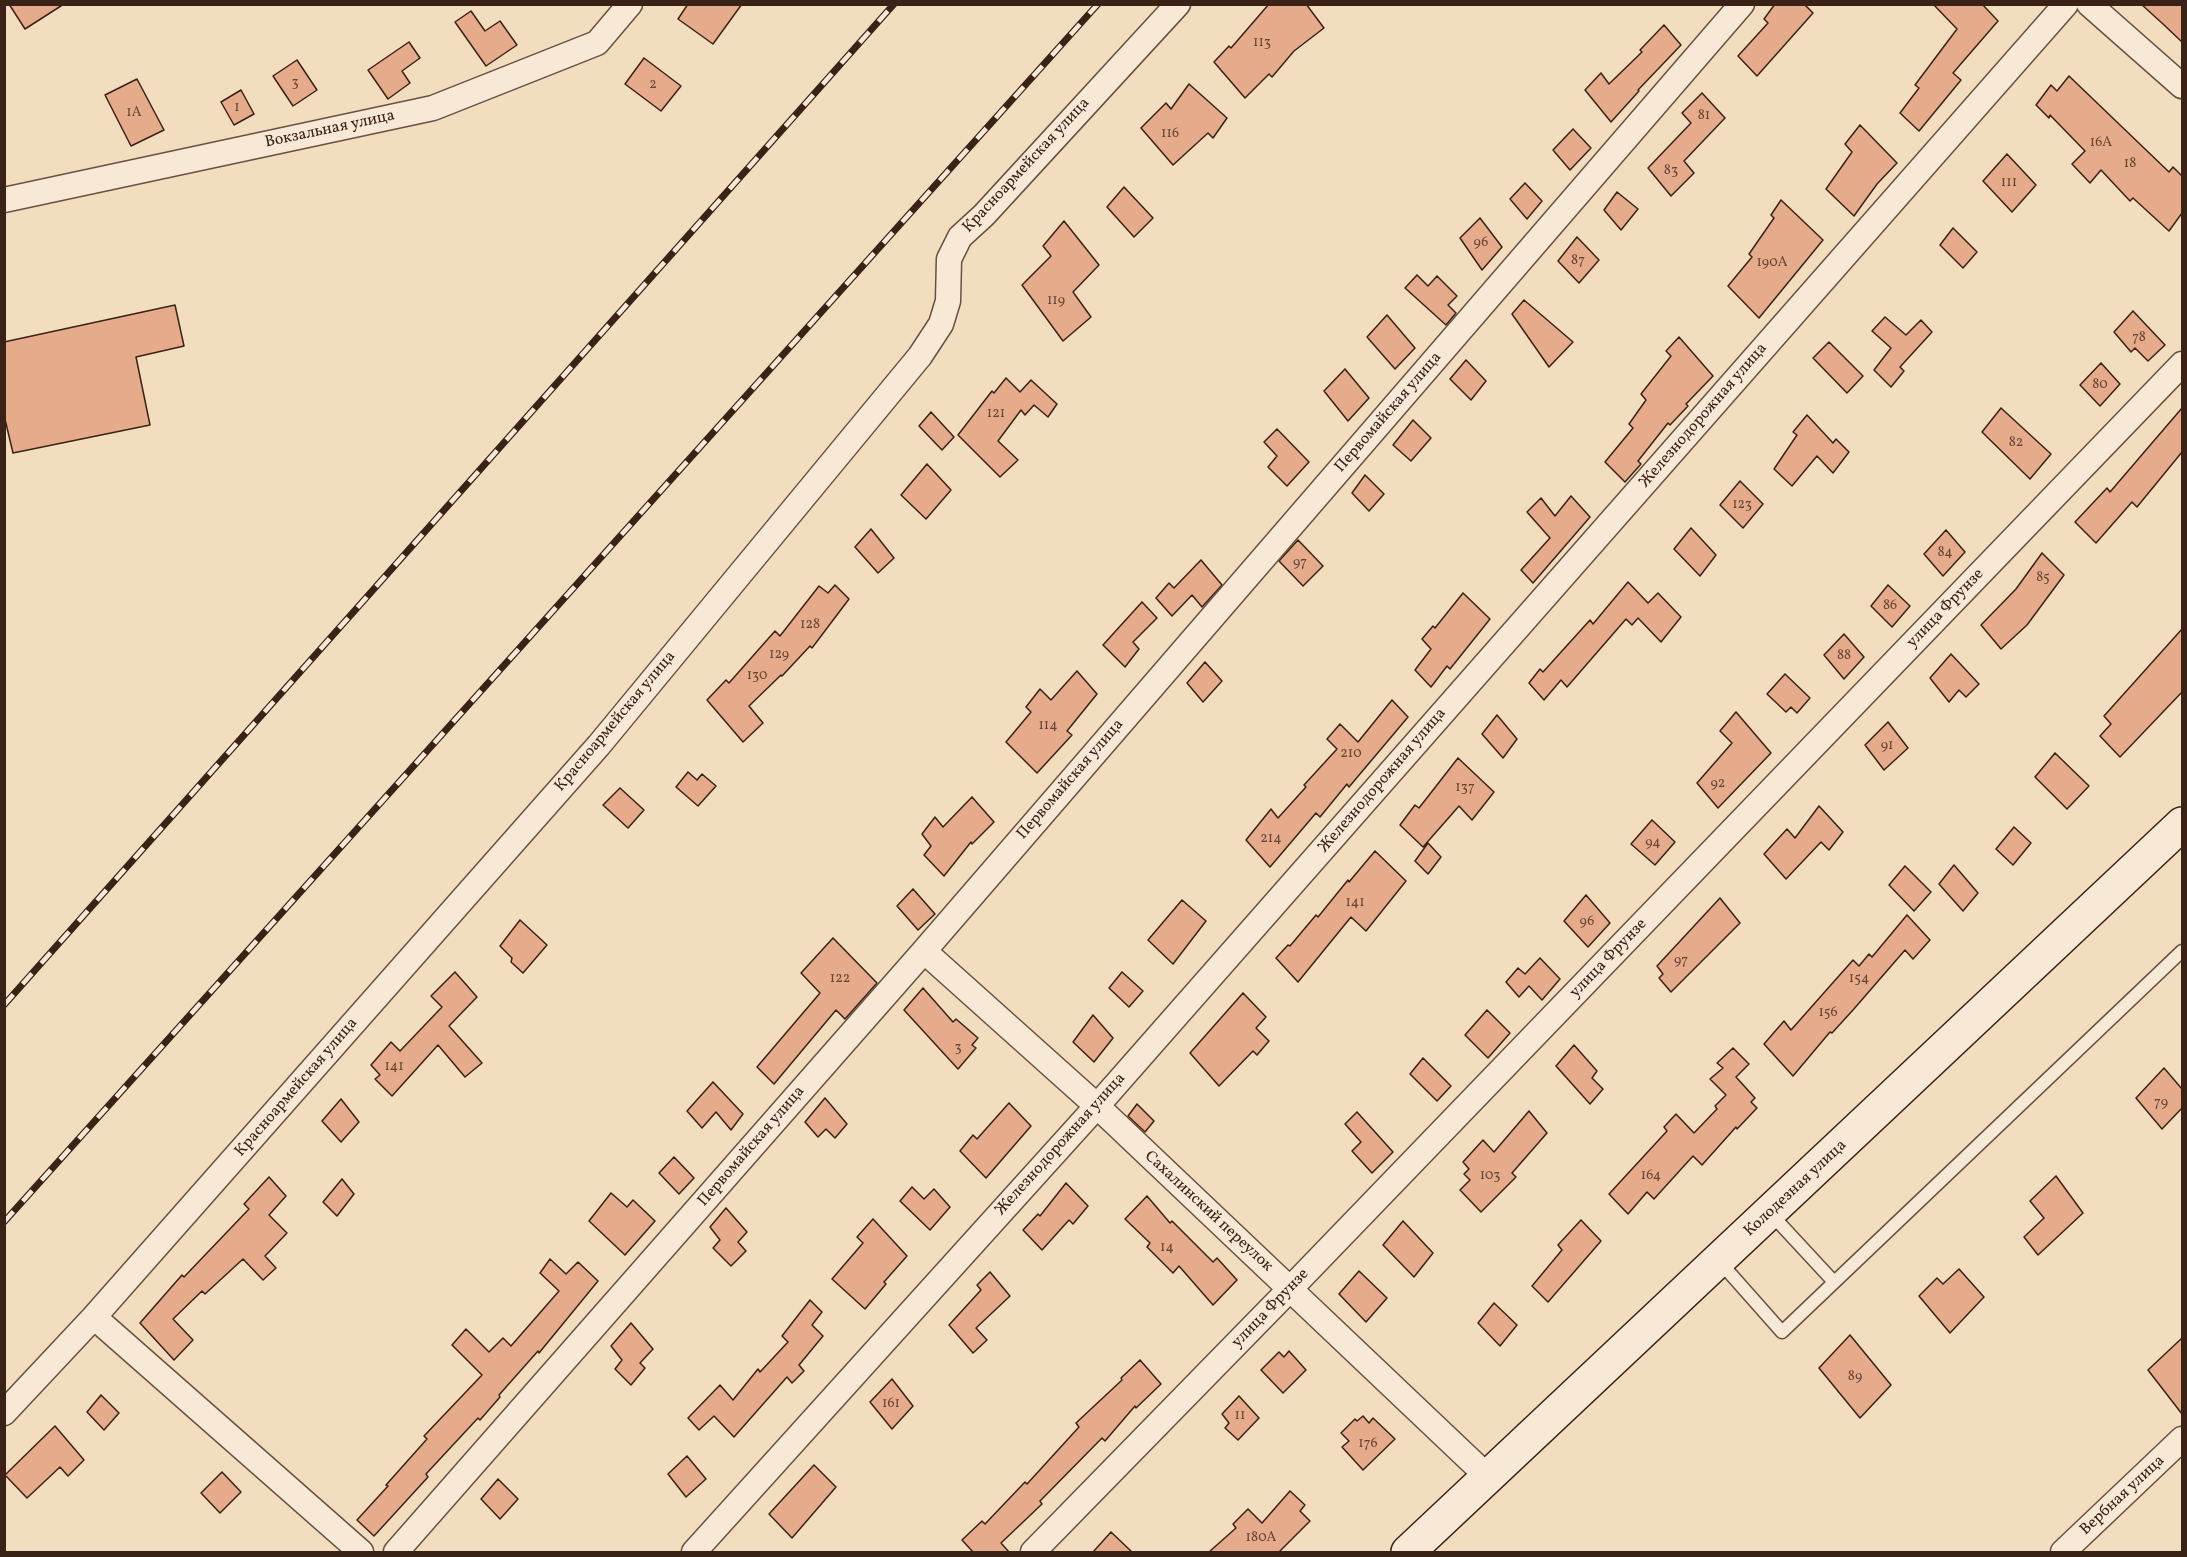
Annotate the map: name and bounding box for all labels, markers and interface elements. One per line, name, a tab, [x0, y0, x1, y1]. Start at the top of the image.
house number: 113	[1253, 35, 1271, 51]
house number: 3	[291, 75, 299, 91]
house number: 2	[649, 77, 657, 93]
street label: Красноармейская улица	[959, 94, 1095, 238]
house number: 1	[234, 100, 240, 116]
house number: 1А	[126, 105, 142, 121]
street label: Вокзальная улица	[263, 107, 397, 153]
house number: 81	[1698, 108, 1710, 124]
house number: 116	[1161, 126, 1179, 142]
house number: 16А	[2090, 135, 2112, 151]
house number: 18	[2124, 156, 2136, 172]
house number: 83	[1664, 163, 1678, 179]
house number: 111	[2001, 175, 2017, 191]
house number: 96	[1474, 235, 1488, 251]
house number: 87	[1571, 253, 1585, 269]
house number: 190А	[1756, 255, 1788, 271]
house number: 119	[1047, 293, 1065, 309]
house number: 78	[2132, 330, 2146, 346]
street label: Железнодорожная улица	[1636, 340, 1772, 492]
street label: Первомайская улица	[1331, 349, 1447, 477]
house number: 80	[2092, 377, 2108, 393]
house number: 121	[987, 406, 1005, 422]
house number: 82	[2009, 435, 2023, 451]
house number: 123	[1732, 497, 1752, 513]
house number: 84	[1937, 545, 1953, 561]
house number: 97	[1293, 555, 1307, 571]
street label: улица Фрунзе	[1903, 565, 1989, 653]
house number: 85	[2036, 570, 2050, 586]
house number: 86	[1883, 598, 1897, 614]
house number: 128	[800, 617, 820, 633]
house number: 129	[769, 647, 789, 663]
street label: Красноармейская улица	[551, 648, 681, 796]
house number: 88	[1837, 648, 1851, 664]
house number: 130	[747, 668, 767, 684]
street label: Железнодорожная улица	[1315, 705, 1451, 857]
street label: Первомайская улица	[1013, 716, 1129, 844]
house number: 114	[1038, 718, 1058, 734]
house number: 91	[1881, 738, 1893, 754]
house number: 210	[1340, 746, 1362, 762]
house number: 92	[1711, 776, 1725, 792]
house number: 137	[1455, 780, 1475, 796]
house number: 214	[1260, 831, 1282, 847]
house number: 94	[1645, 835, 1661, 851]
house number: 141	[1345, 895, 1365, 911]
house number: 96	[1580, 914, 1594, 930]
street label: улица Фрунзе	[1566, 915, 1652, 1003]
house number: 97	[1674, 953, 1688, 969]
house number: 122	[830, 971, 850, 987]
house number: 154	[1849, 971, 1869, 987]
house number: 156	[1818, 1005, 1838, 1021]
street label: Красноармейская улица	[231, 1015, 363, 1161]
house number: 3	[954, 1040, 962, 1056]
house number: 141	[384, 1059, 404, 1075]
street label: Железнодорожная улица	[992, 1070, 1130, 1220]
street label: Первомайская улица	[694, 1083, 810, 1211]
house number: 79	[2154, 1095, 2168, 1111]
street label: Колодезная улица	[1741, 1137, 1851, 1241]
street label: Сахалинский переулок	[1140, 1147, 1276, 1277]
house number: 103	[1480, 1168, 1500, 1184]
house number: 164	[1641, 1168, 1661, 1184]
house number: 14	[1160, 1240, 1174, 1256]
street label: улица Фрунзе	[1228, 1265, 1314, 1353]
house number: 89	[1848, 1369, 1862, 1385]
house number: 161	[882, 1396, 900, 1412]
house number: 11	[1235, 1408, 1245, 1424]
house number: 176	[1358, 1436, 1378, 1452]
street label: Вербная улица	[2077, 1452, 2169, 1540]
house number: 180А	[1246, 1530, 1276, 1546]

